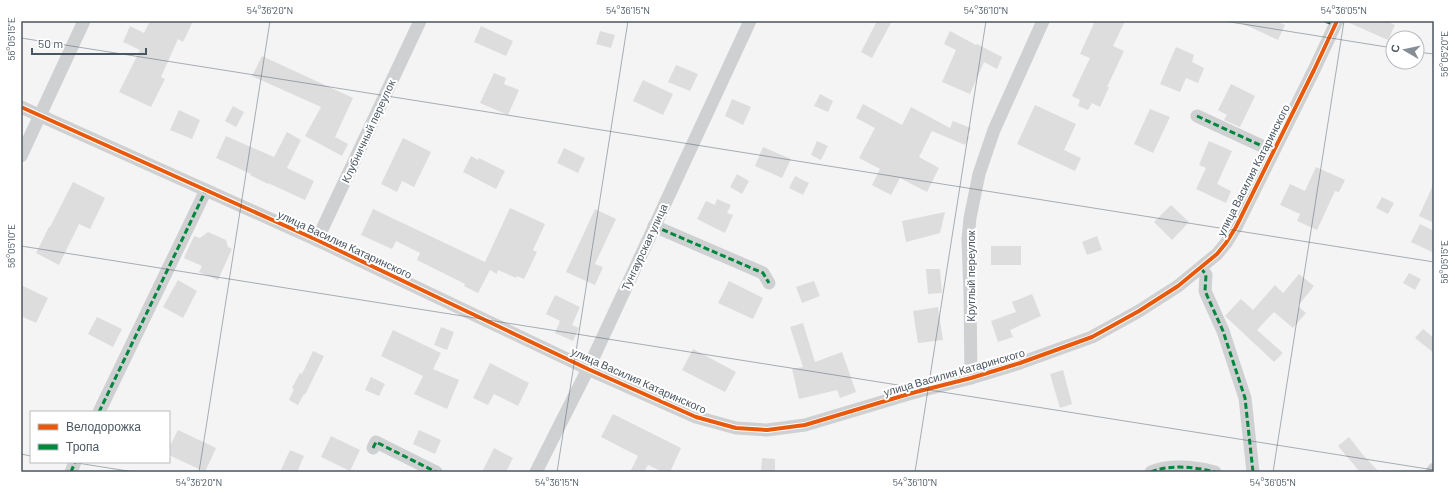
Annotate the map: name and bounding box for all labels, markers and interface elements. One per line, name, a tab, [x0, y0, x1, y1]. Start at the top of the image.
text: 54°36'20"N	[247, 4, 293, 16]
text: 54°36'15"N	[606, 4, 650, 16]
text: 54°36'10"N	[964, 4, 1008, 16]
text: 54°36'05"N	[1321, 4, 1367, 16]
text: 56°05'15"E	[5, 17, 17, 61]
scale bar	[32, 30, 146, 56]
north arrow	[1385, 30, 1425, 70]
text: 56°05'20"E	[1438, 31, 1450, 77]
text: 50 m	[38, 36, 63, 50]
text: С	[1388, 43, 1402, 53]
street label: Клубничный переулок	[338, 77, 398, 184]
street label: улица Василия Катаринского	[1214, 102, 1292, 238]
street label: Тунгаурская улица	[618, 201, 670, 292]
street label: улица Василия Катаринского	[276, 207, 414, 281]
text: 56°05'10"E	[5, 224, 17, 268]
street label: Круглый переулок	[964, 230, 977, 322]
text: 56°05'15"E	[1438, 240, 1450, 284]
street label: улица Василия Катаринского	[570, 344, 708, 416]
street label: улица Василия Катаринского	[882, 346, 1026, 398]
legend	[30, 411, 170, 463]
text: Велодорожка	[66, 419, 141, 434]
text: Тропа	[66, 439, 100, 454]
text: 54°36'20"N	[176, 476, 222, 488]
text: 54°36'15"N	[535, 476, 579, 488]
text: 54°36'10"N	[893, 476, 937, 488]
text: 54°36'05"N	[1250, 476, 1296, 488]

